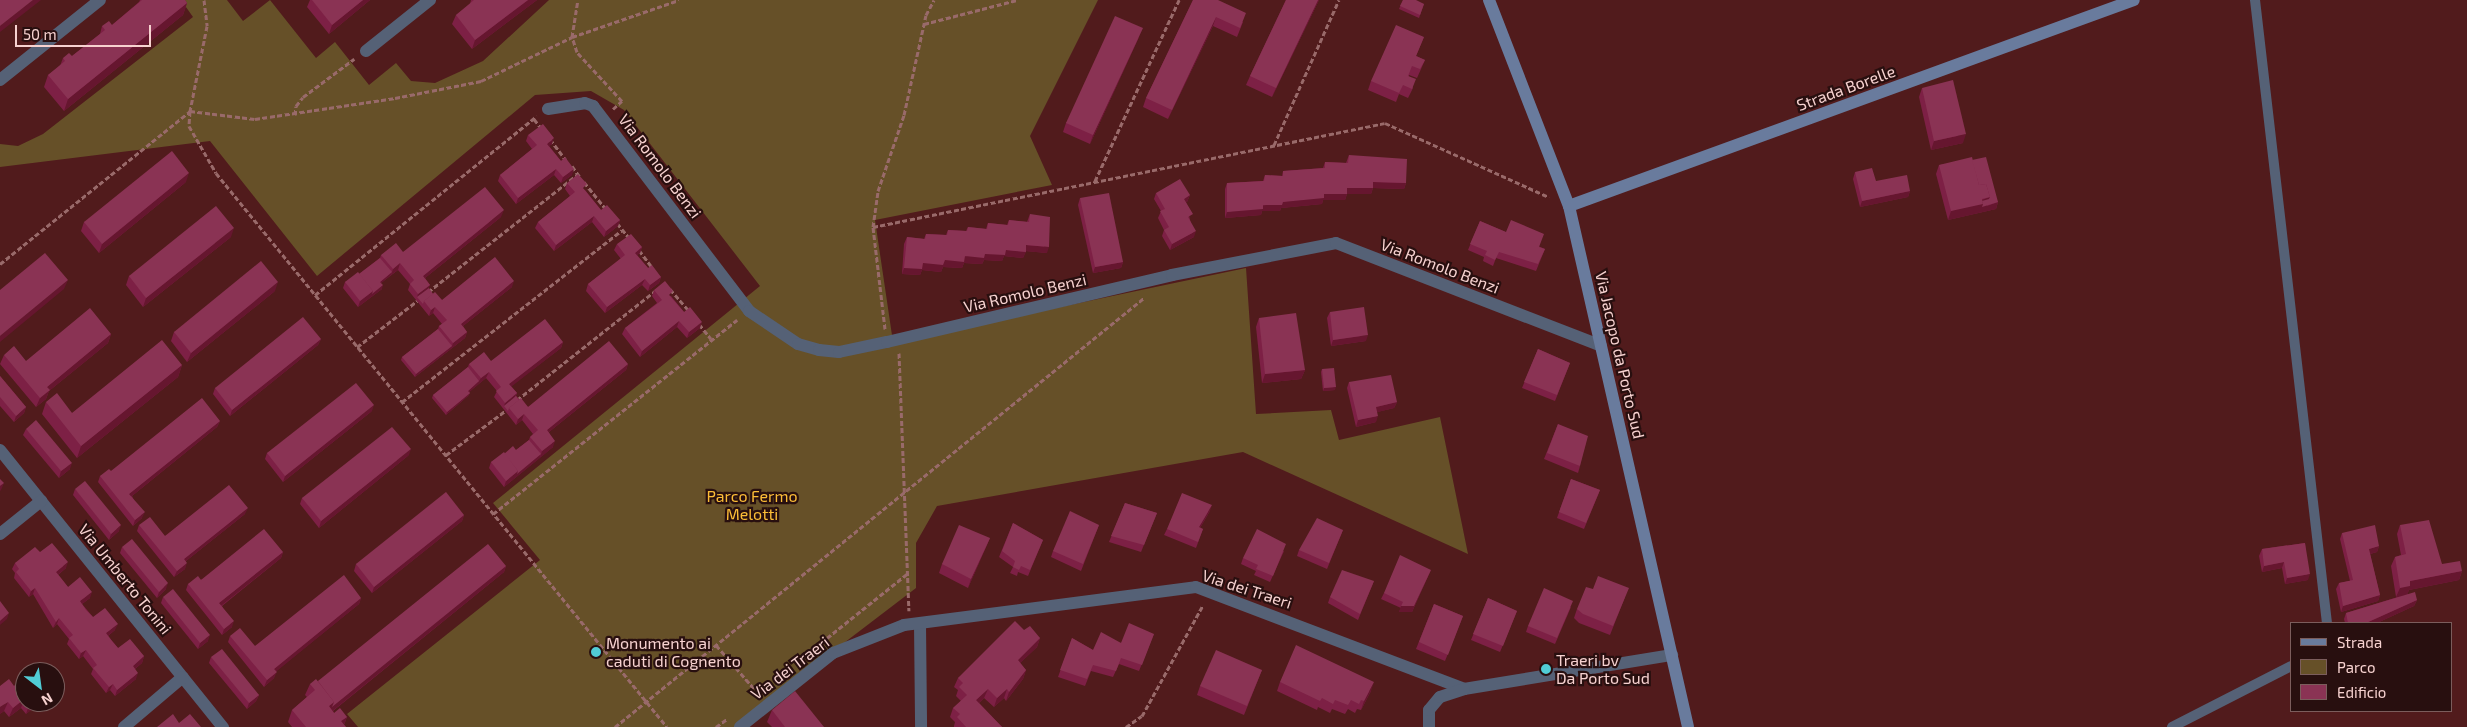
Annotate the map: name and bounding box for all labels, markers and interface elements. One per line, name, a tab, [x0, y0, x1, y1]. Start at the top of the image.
scale bar	[18, 15, 154, 47]
text: 50 m	[23, 25, 57, 43]
street label: Strada Borelle	[1794, 61, 1898, 115]
street label: Via Romolo Benzi	[615, 110, 705, 222]
street label: Via Romolo Benzi	[1378, 235, 1502, 297]
street label: Via Jacopo da Porto Sud	[1591, 269, 1649, 441]
street label: Via Romolo Benzi	[962, 270, 1088, 316]
park label: Parco Fermo Melotti	[706, 486, 798, 524]
street label: Via Umberto Tonini	[75, 520, 175, 638]
street label: Via dei Traeri	[1200, 565, 1294, 613]
legend	[2290, 622, 2452, 712]
street label: Via dei Traeri	[747, 632, 833, 704]
place label: Monumento ai caduti di Cognento	[606, 633, 741, 671]
text: Strada	[2337, 633, 2382, 651]
marker: Monumento ai caduti di Cognento	[590, 646, 602, 658]
place label: Traeri bv Da Porto Sud	[1556, 650, 1650, 688]
text: Parco	[2337, 658, 2376, 676]
north arrow	[15, 662, 65, 712]
marker: Traeri bv Da Porto Sud	[1540, 663, 1552, 675]
text: Edificio	[2337, 683, 2386, 701]
text: N	[39, 690, 56, 709]

